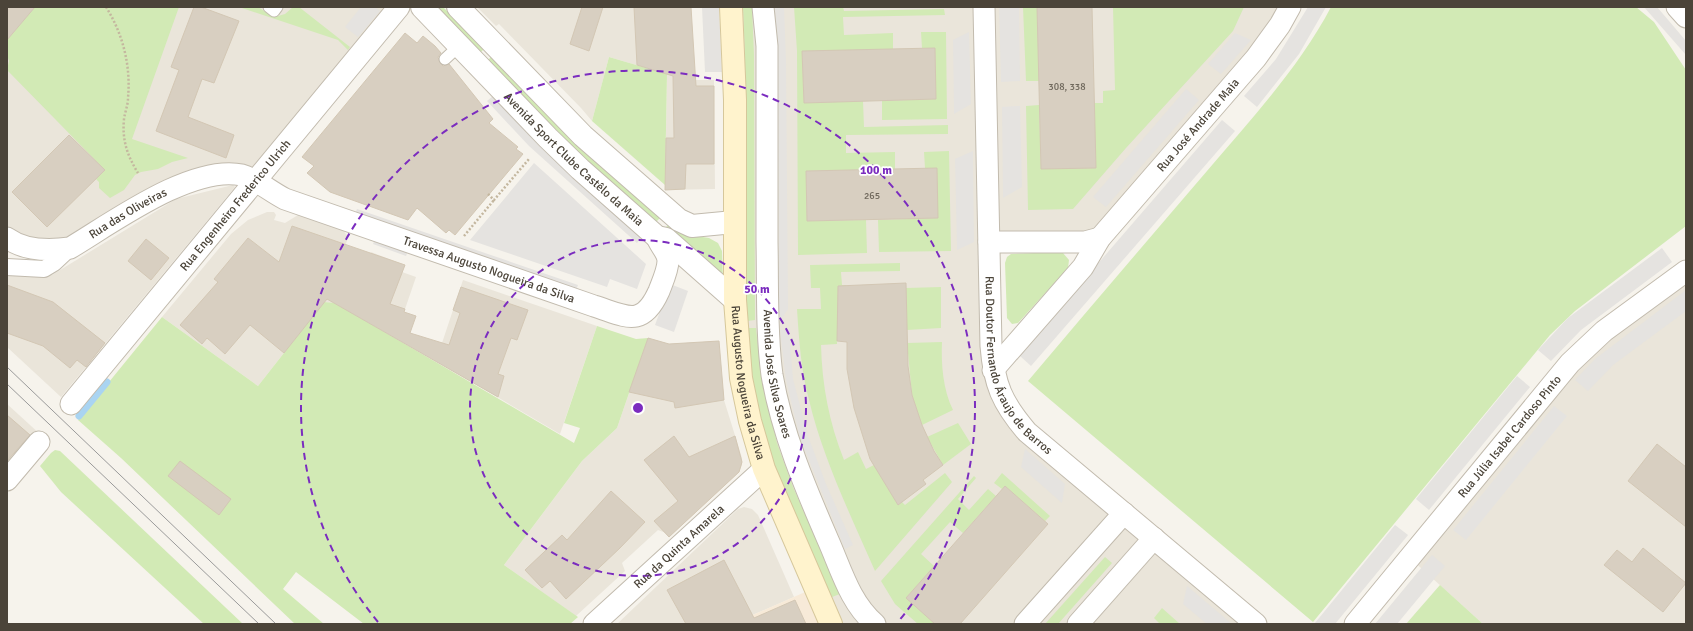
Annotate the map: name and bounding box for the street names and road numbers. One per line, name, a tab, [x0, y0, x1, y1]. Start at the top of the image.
street label: Rua José Andrade Maia	[1154, 76, 1243, 175]
street label: Avenida Sport Clube Castêlo da Maia	[500, 89, 646, 230]
street label: Rua Engenheiro Frederico Ulrich	[177, 137, 294, 274]
street label: Rua das Oliveiras	[86, 185, 170, 242]
street label: Travessa Augusto Nogueira da Silva	[401, 233, 577, 307]
street label: Rua Doutor Fernando Áraujo de Barros	[982, 276, 1055, 458]
street label: Rua Augusto Nogueira da Silva	[727, 305, 768, 462]
street label: Avenida José Silva Soares	[760, 309, 795, 441]
street label: Rua Júlia Isabel Cardoso Pinto	[1455, 372, 1565, 501]
street label: Rua da Quinta Amarela	[631, 502, 728, 592]

